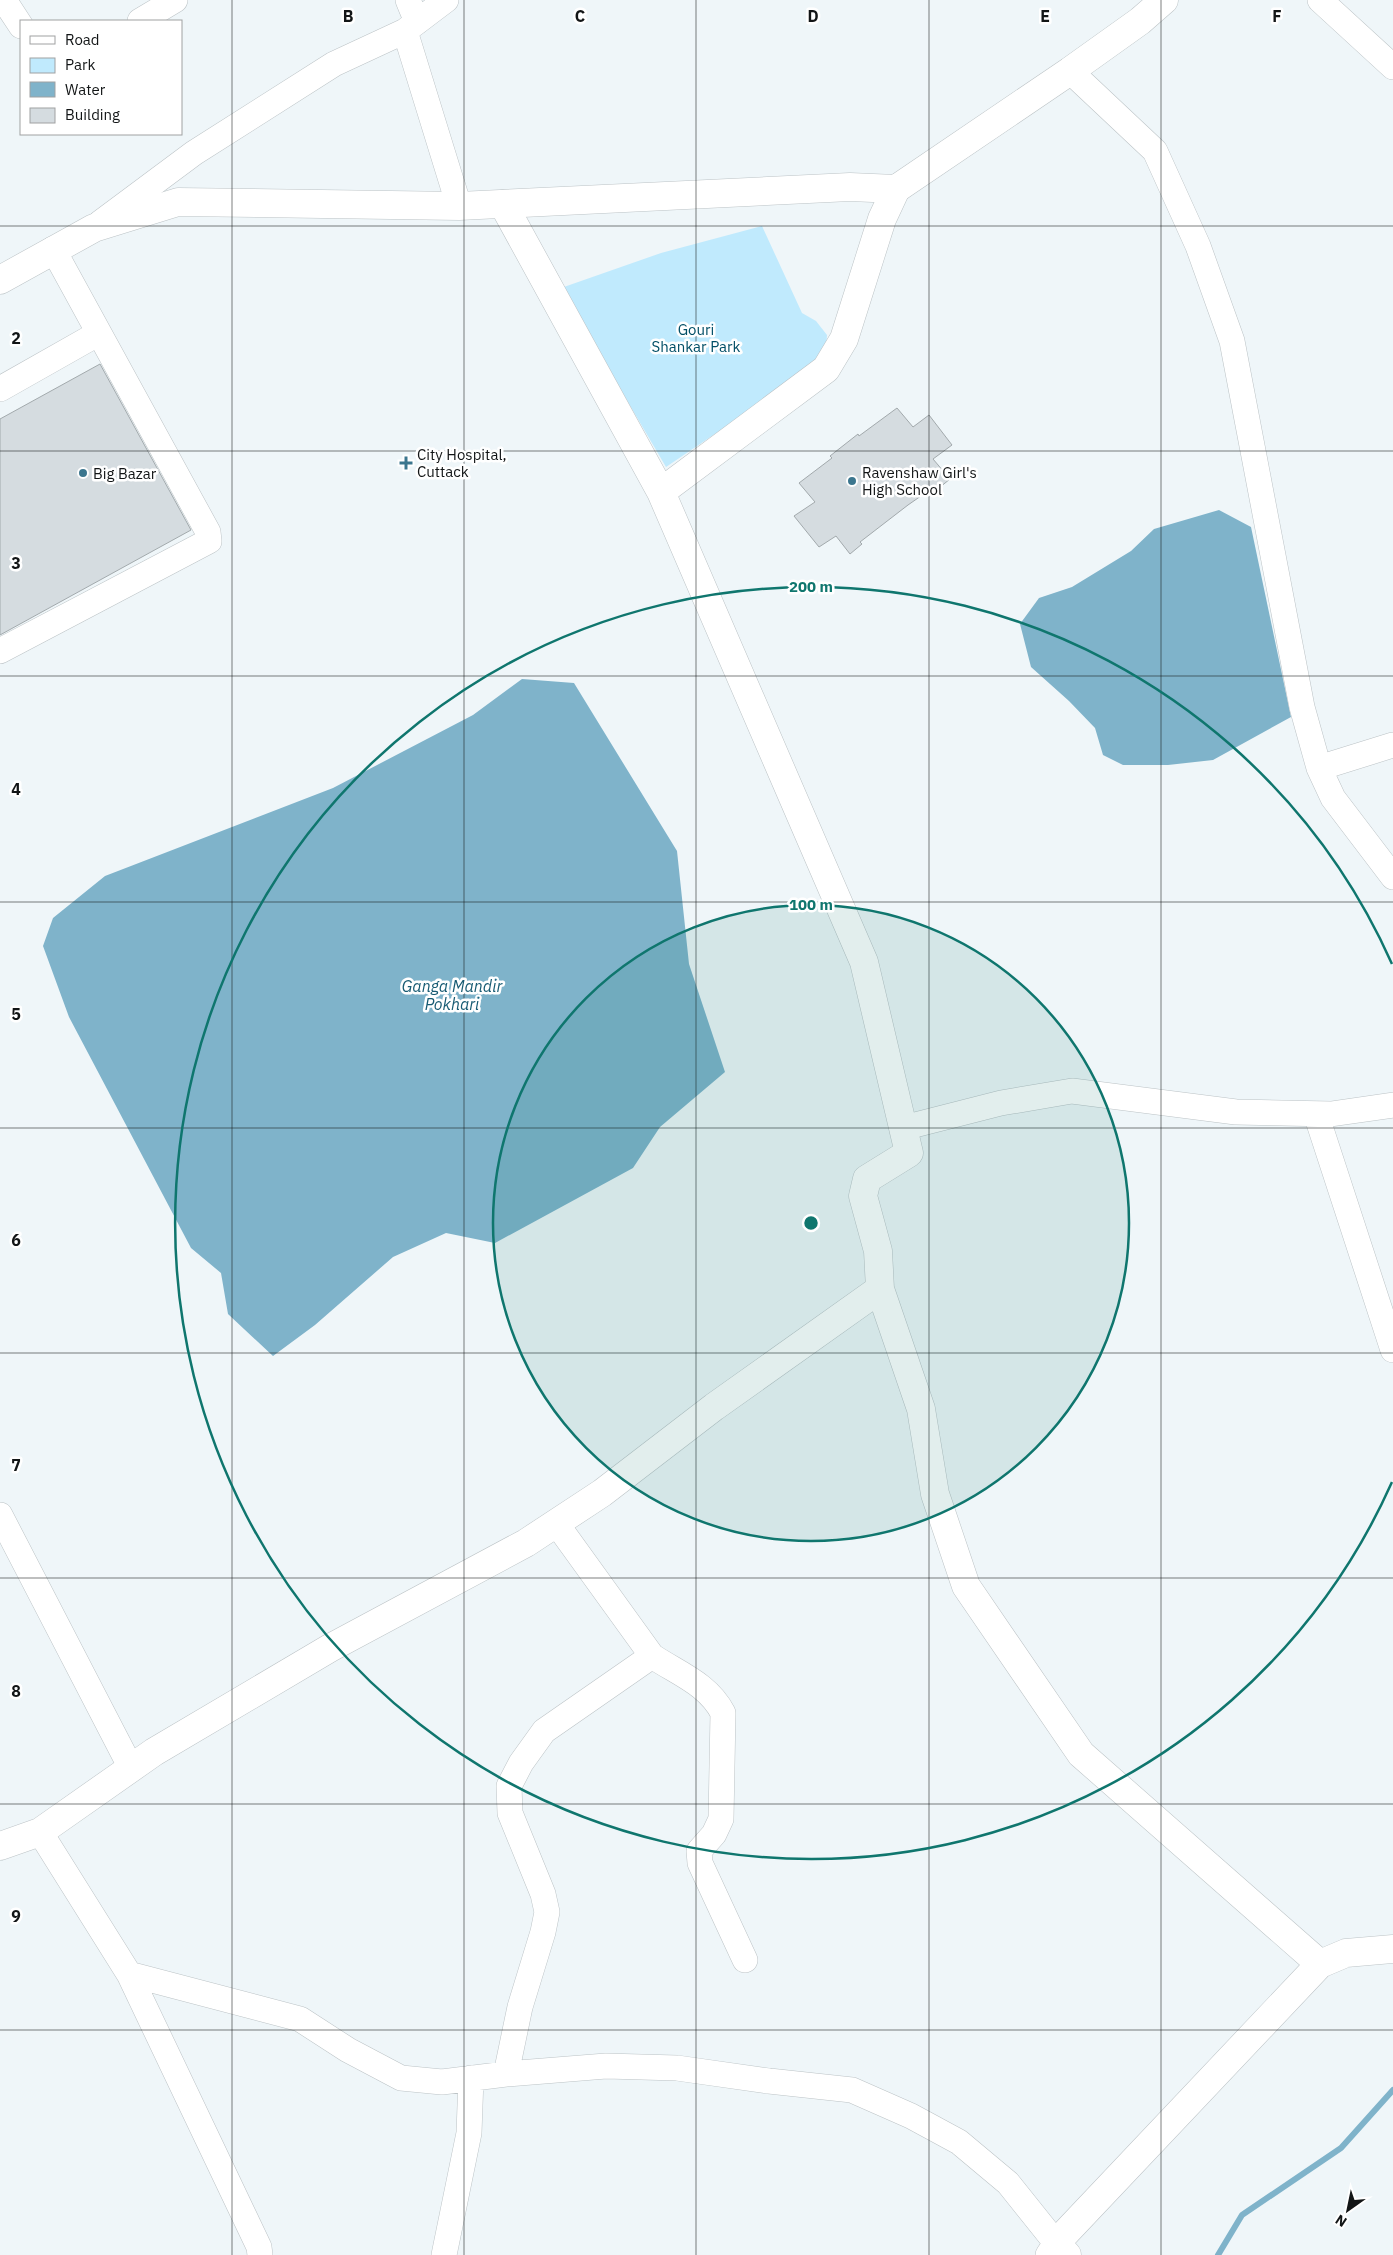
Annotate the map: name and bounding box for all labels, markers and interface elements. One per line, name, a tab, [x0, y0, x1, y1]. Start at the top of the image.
text: B	[343, 6, 354, 26]
text: C	[575, 6, 585, 26]
text: D	[807, 6, 819, 26]
text: E	[1040, 6, 1050, 26]
text: F	[1272, 6, 1282, 26]
legend	[20, 20, 182, 135]
text: Road	[65, 30, 100, 49]
text: Park	[65, 55, 95, 74]
text: Water	[65, 80, 106, 99]
text: Building	[65, 105, 120, 124]
park label: Gouri Shankar Park	[651, 320, 741, 356]
text: 2	[11, 328, 21, 348]
place label: City Hospital, Cuttack	[417, 445, 507, 481]
marker: City Hospital, Cuttack	[399, 456, 413, 470]
place label: Ravenshaw Girl's High School	[862, 463, 977, 499]
place label: Big Bazar	[93, 464, 157, 483]
marker: Big Bazar	[77, 467, 89, 479]
marker: Ravenshaw Girl's High School	[846, 475, 858, 487]
text: 3	[11, 553, 21, 573]
text: 200 m	[789, 577, 833, 596]
text: 4	[11, 779, 21, 799]
text: 100 m	[789, 895, 833, 914]
water label: Ganga Mandir Pokhari	[402, 976, 503, 1014]
text: 5	[11, 1004, 21, 1024]
centre of rings	[802, 1214, 820, 1232]
text: 6	[11, 1230, 21, 1250]
text: 7	[11, 1455, 21, 1475]
text: 8	[11, 1681, 21, 1701]
text: 9	[11, 1906, 21, 1926]
north arrow	[1323, 2185, 1373, 2235]
text: N	[1332, 2211, 1350, 2231]

